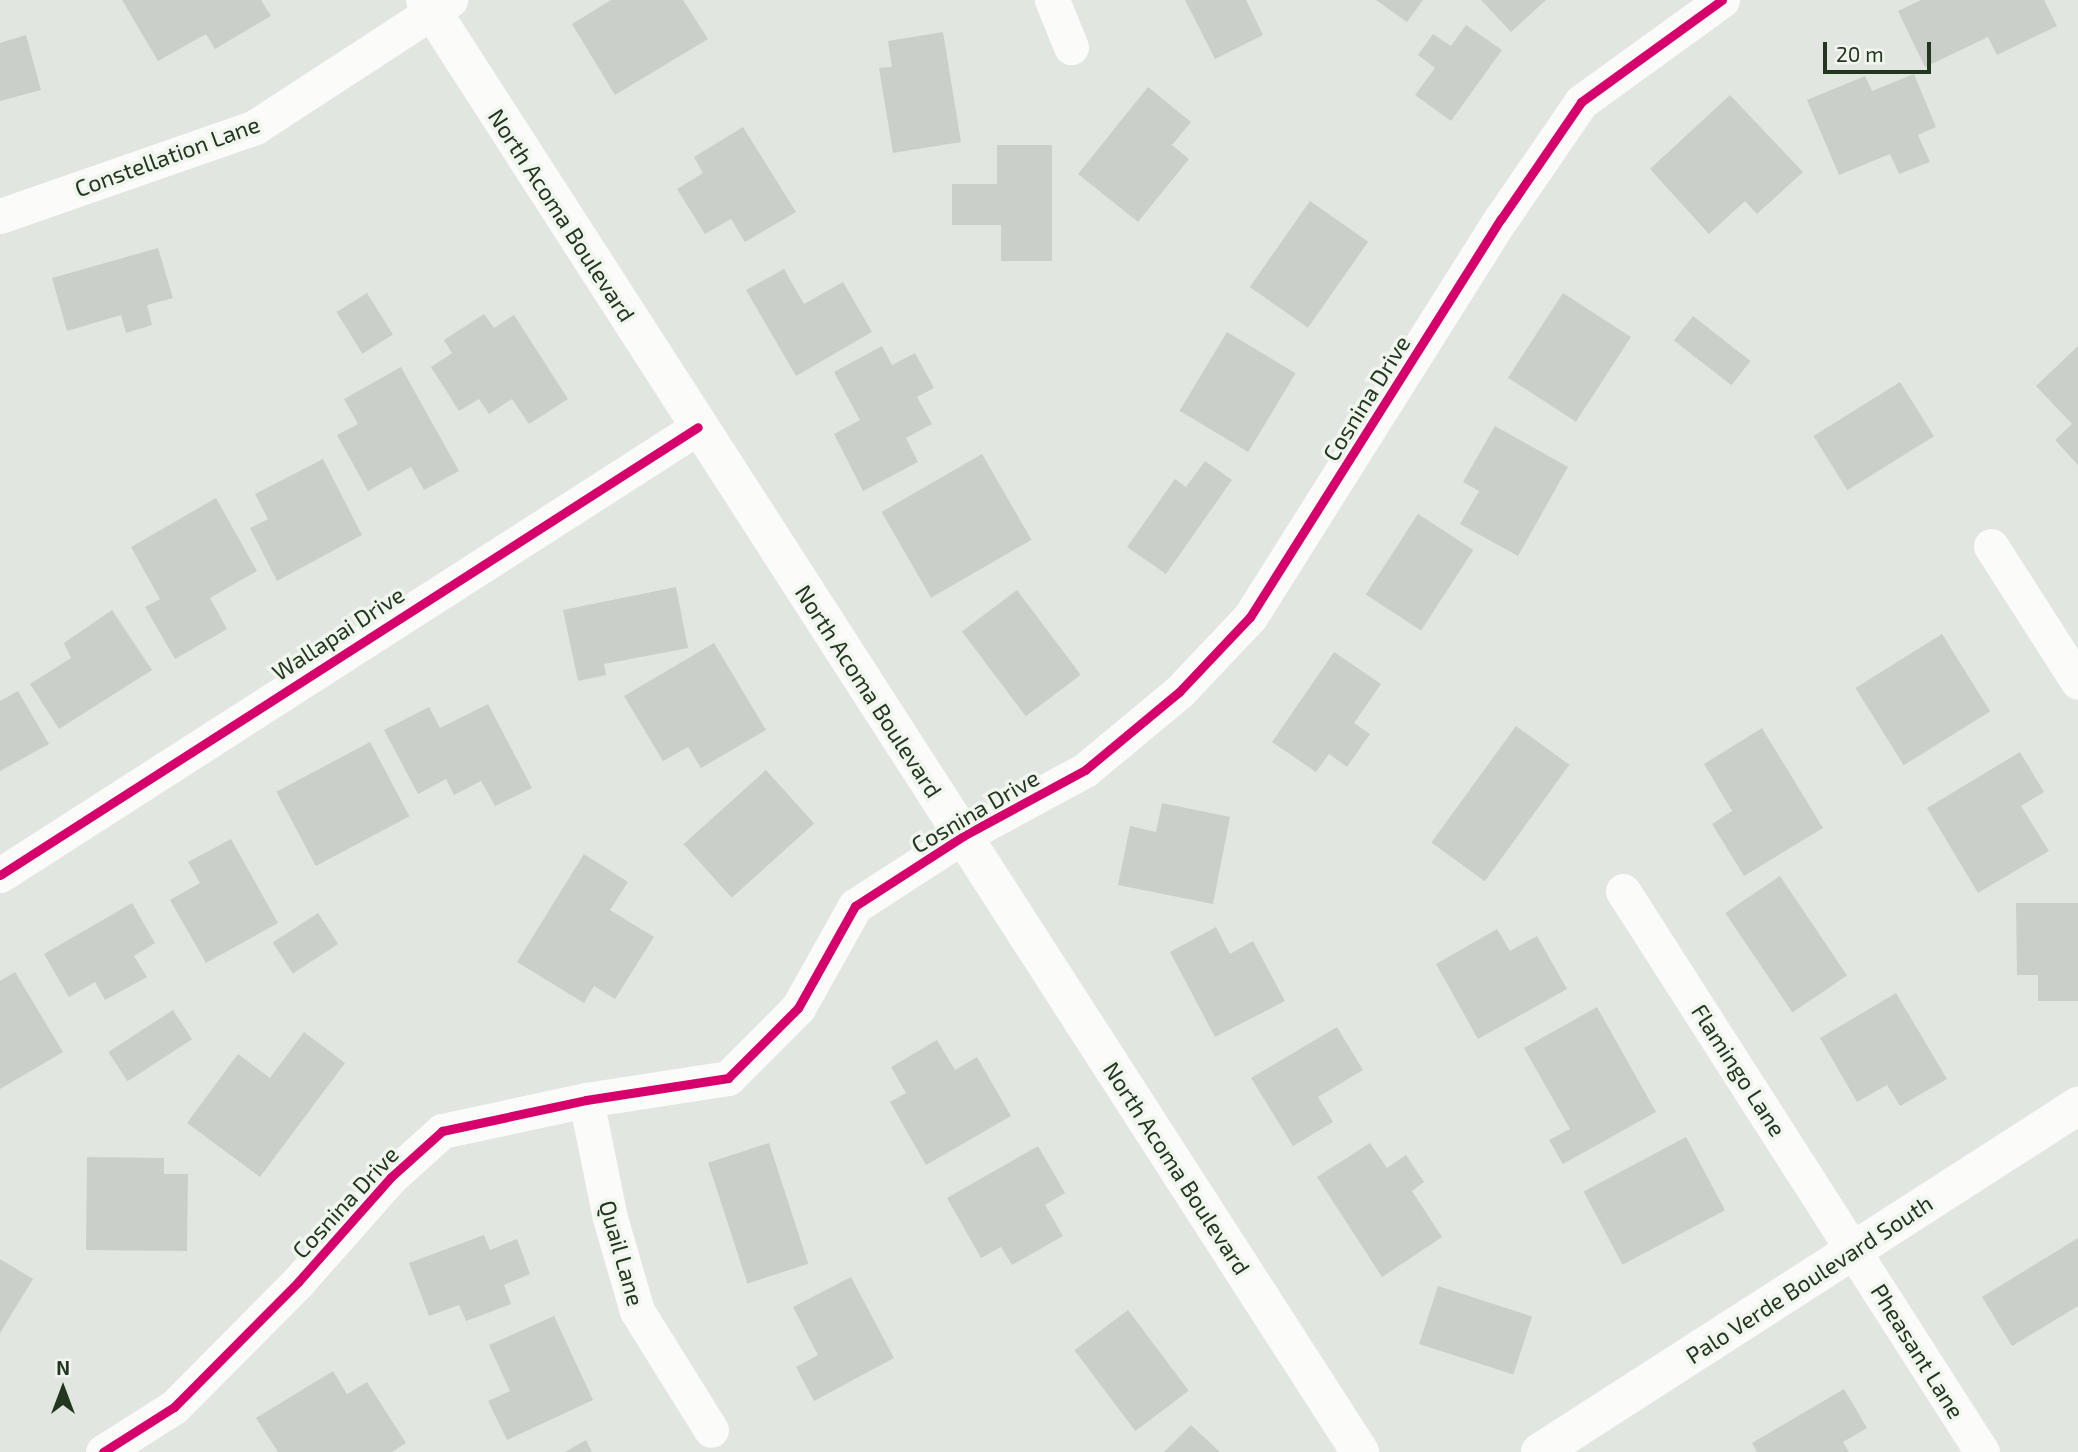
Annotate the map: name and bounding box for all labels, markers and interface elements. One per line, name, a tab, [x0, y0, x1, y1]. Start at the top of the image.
scale bar	[1826, 28, 1934, 72]
text: 20 m	[1836, 41, 1884, 66]
street label: North Acoma Boulevard	[483, 103, 641, 327]
street label: Constellation Lane	[71, 110, 263, 202]
street label: Cosnina Drive	[1317, 330, 1415, 466]
street label: North Acoma Boulevard	[790, 579, 948, 803]
street label: Wallapai Drive	[267, 580, 409, 686]
street label: Cosnina Drive	[906, 763, 1044, 859]
street label: Flamingo Lane	[1686, 999, 1792, 1141]
street label: North Acoma Boulevard	[1098, 1056, 1256, 1280]
street label: Cosnina Drive	[286, 1140, 404, 1264]
street label: Palo Verde Boulevard South	[1680, 1189, 1938, 1369]
street label: Quail Lane	[594, 1197, 650, 1309]
street label: Pheasant Lane	[1866, 1279, 1970, 1423]
north arrow	[28, 1354, 98, 1424]
text: N	[56, 1356, 70, 1379]

